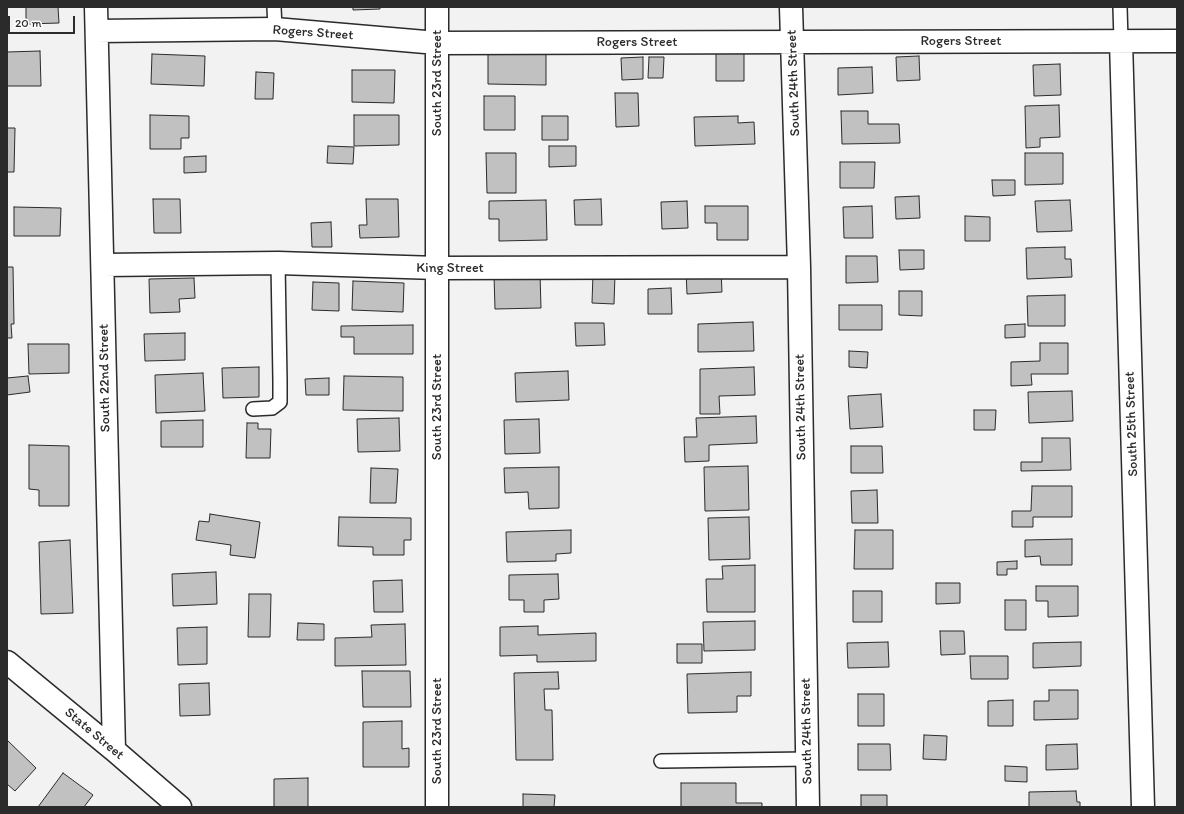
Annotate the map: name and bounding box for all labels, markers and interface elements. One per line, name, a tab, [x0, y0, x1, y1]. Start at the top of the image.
scale bar	[10, 8, 77, 34]
text: 20 m	[15, 16, 42, 30]
street label: Rogers Street	[272, 22, 354, 44]
street label: South 24th Street	[784, 29, 804, 137]
street label: South 23rd Street	[429, 30, 445, 136]
street label: Rogers Street	[920, 33, 1002, 49]
street label: Rogers Street	[596, 34, 678, 50]
street label: King Street	[416, 260, 484, 276]
street label: South 22nd Street	[96, 324, 114, 432]
street label: South 23rd Street	[429, 354, 445, 460]
street label: South 24th Street	[792, 354, 810, 460]
street label: South 25th Street	[1122, 371, 1142, 477]
street label: South 23rd Street	[429, 678, 445, 784]
street label: South 24th Street	[798, 678, 816, 784]
street label: State Street	[61, 704, 127, 764]

